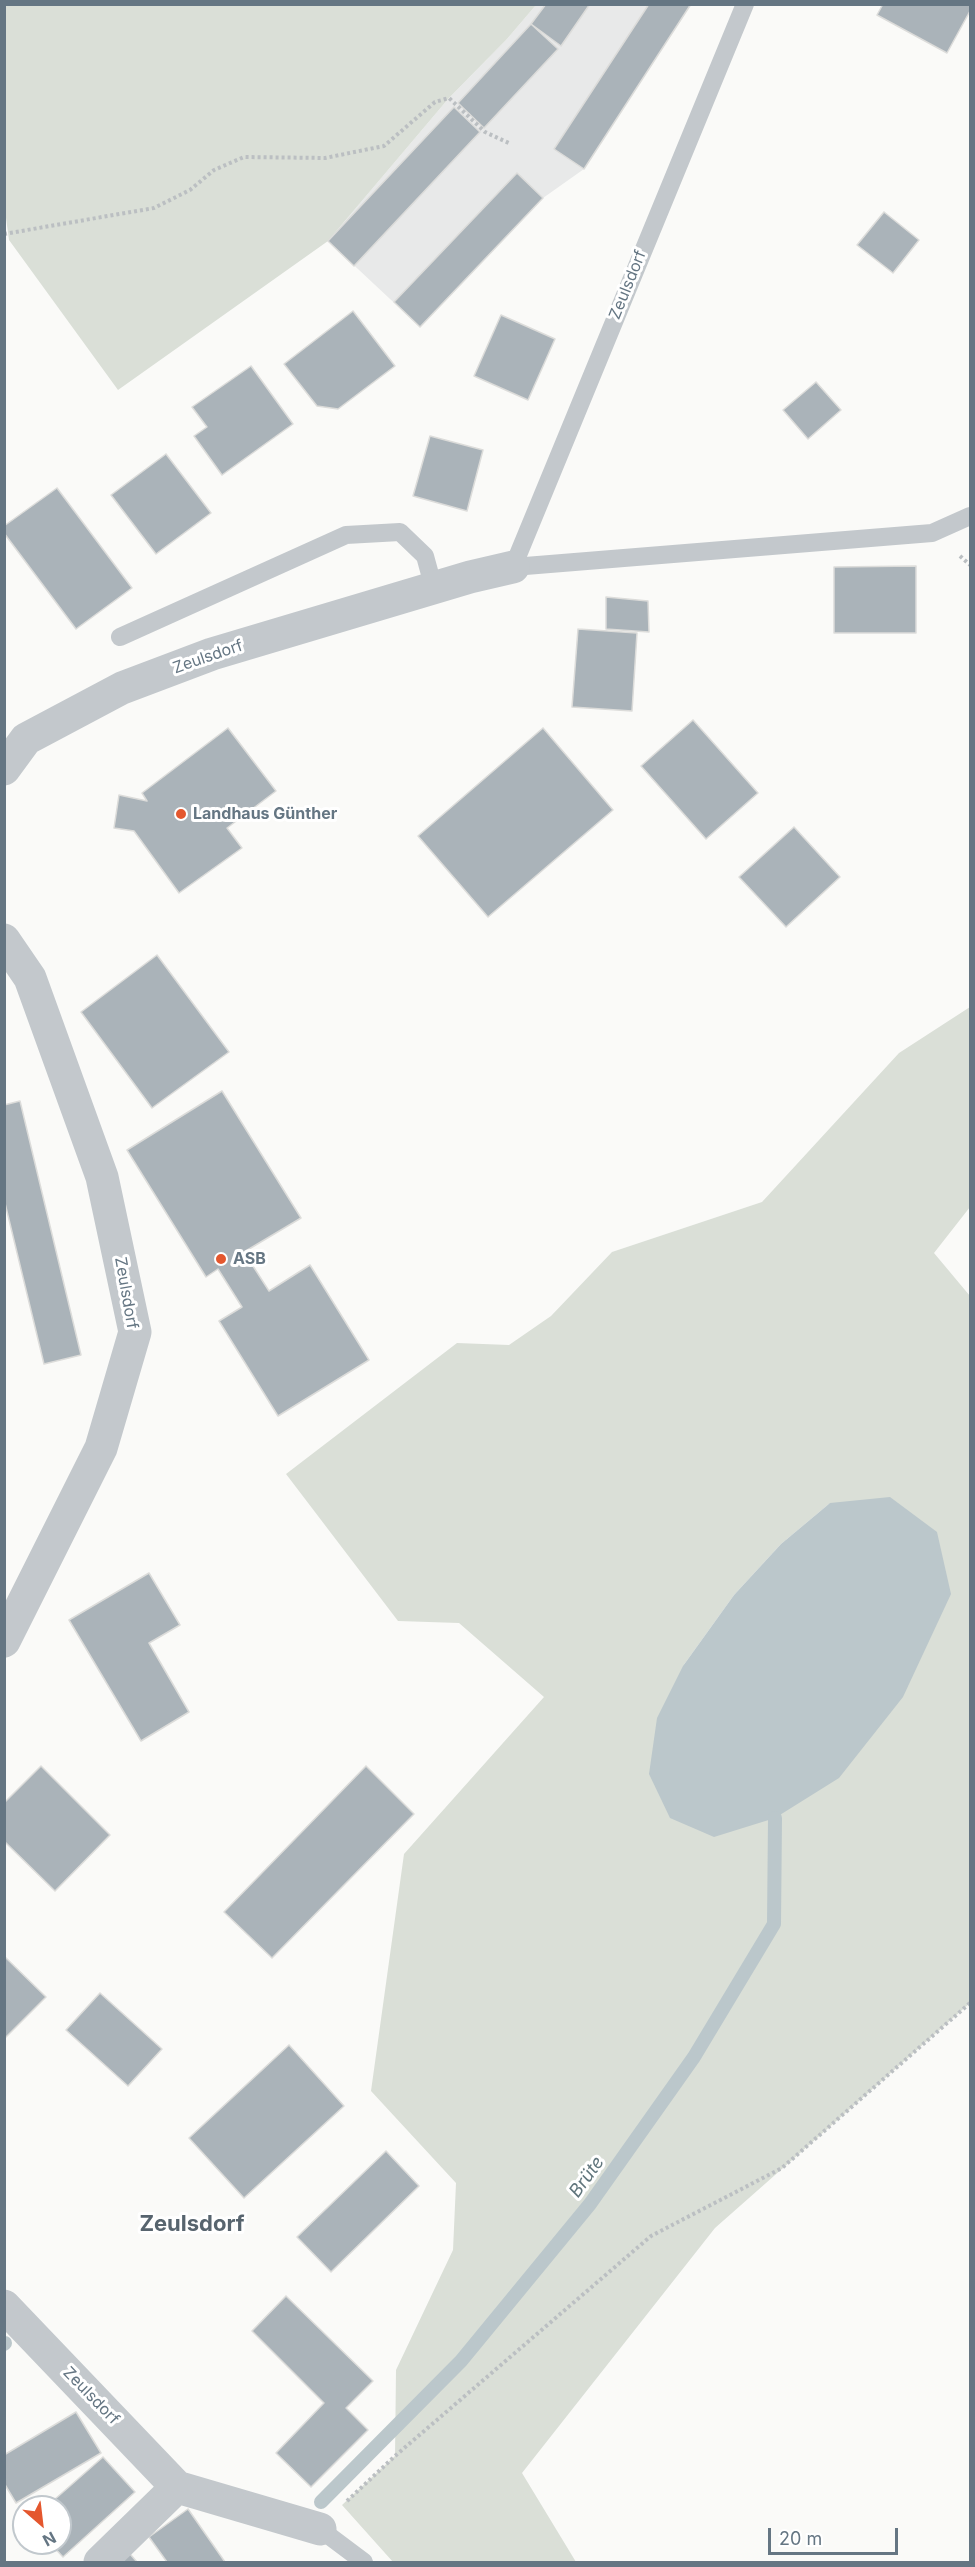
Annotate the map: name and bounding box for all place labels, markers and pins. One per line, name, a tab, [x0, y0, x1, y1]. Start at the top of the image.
place label: Landhaus Günther	[193, 804, 337, 824]
marker: Landhaus Günther	[174, 807, 188, 821]
place label: ASB	[233, 1249, 266, 1269]
marker: ASB	[214, 1252, 228, 1266]

